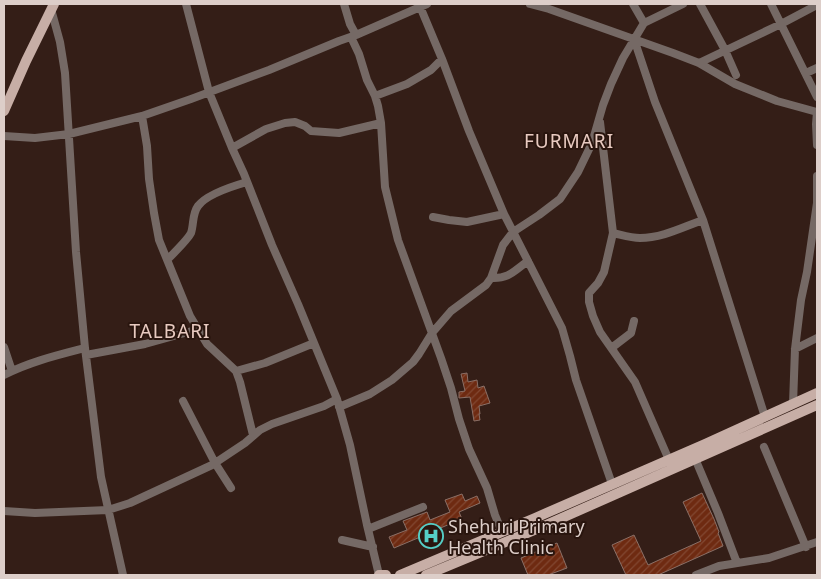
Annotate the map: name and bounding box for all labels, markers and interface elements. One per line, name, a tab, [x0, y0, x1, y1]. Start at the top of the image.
district label: FURMARI	[524, 128, 614, 154]
district label: TALBARI	[129, 318, 211, 344]
place label: Shehuri Primary Health Clinic	[448, 514, 585, 559]
hospital icon: Shehuri Primary Health Clinic	[418, 523, 444, 549]

